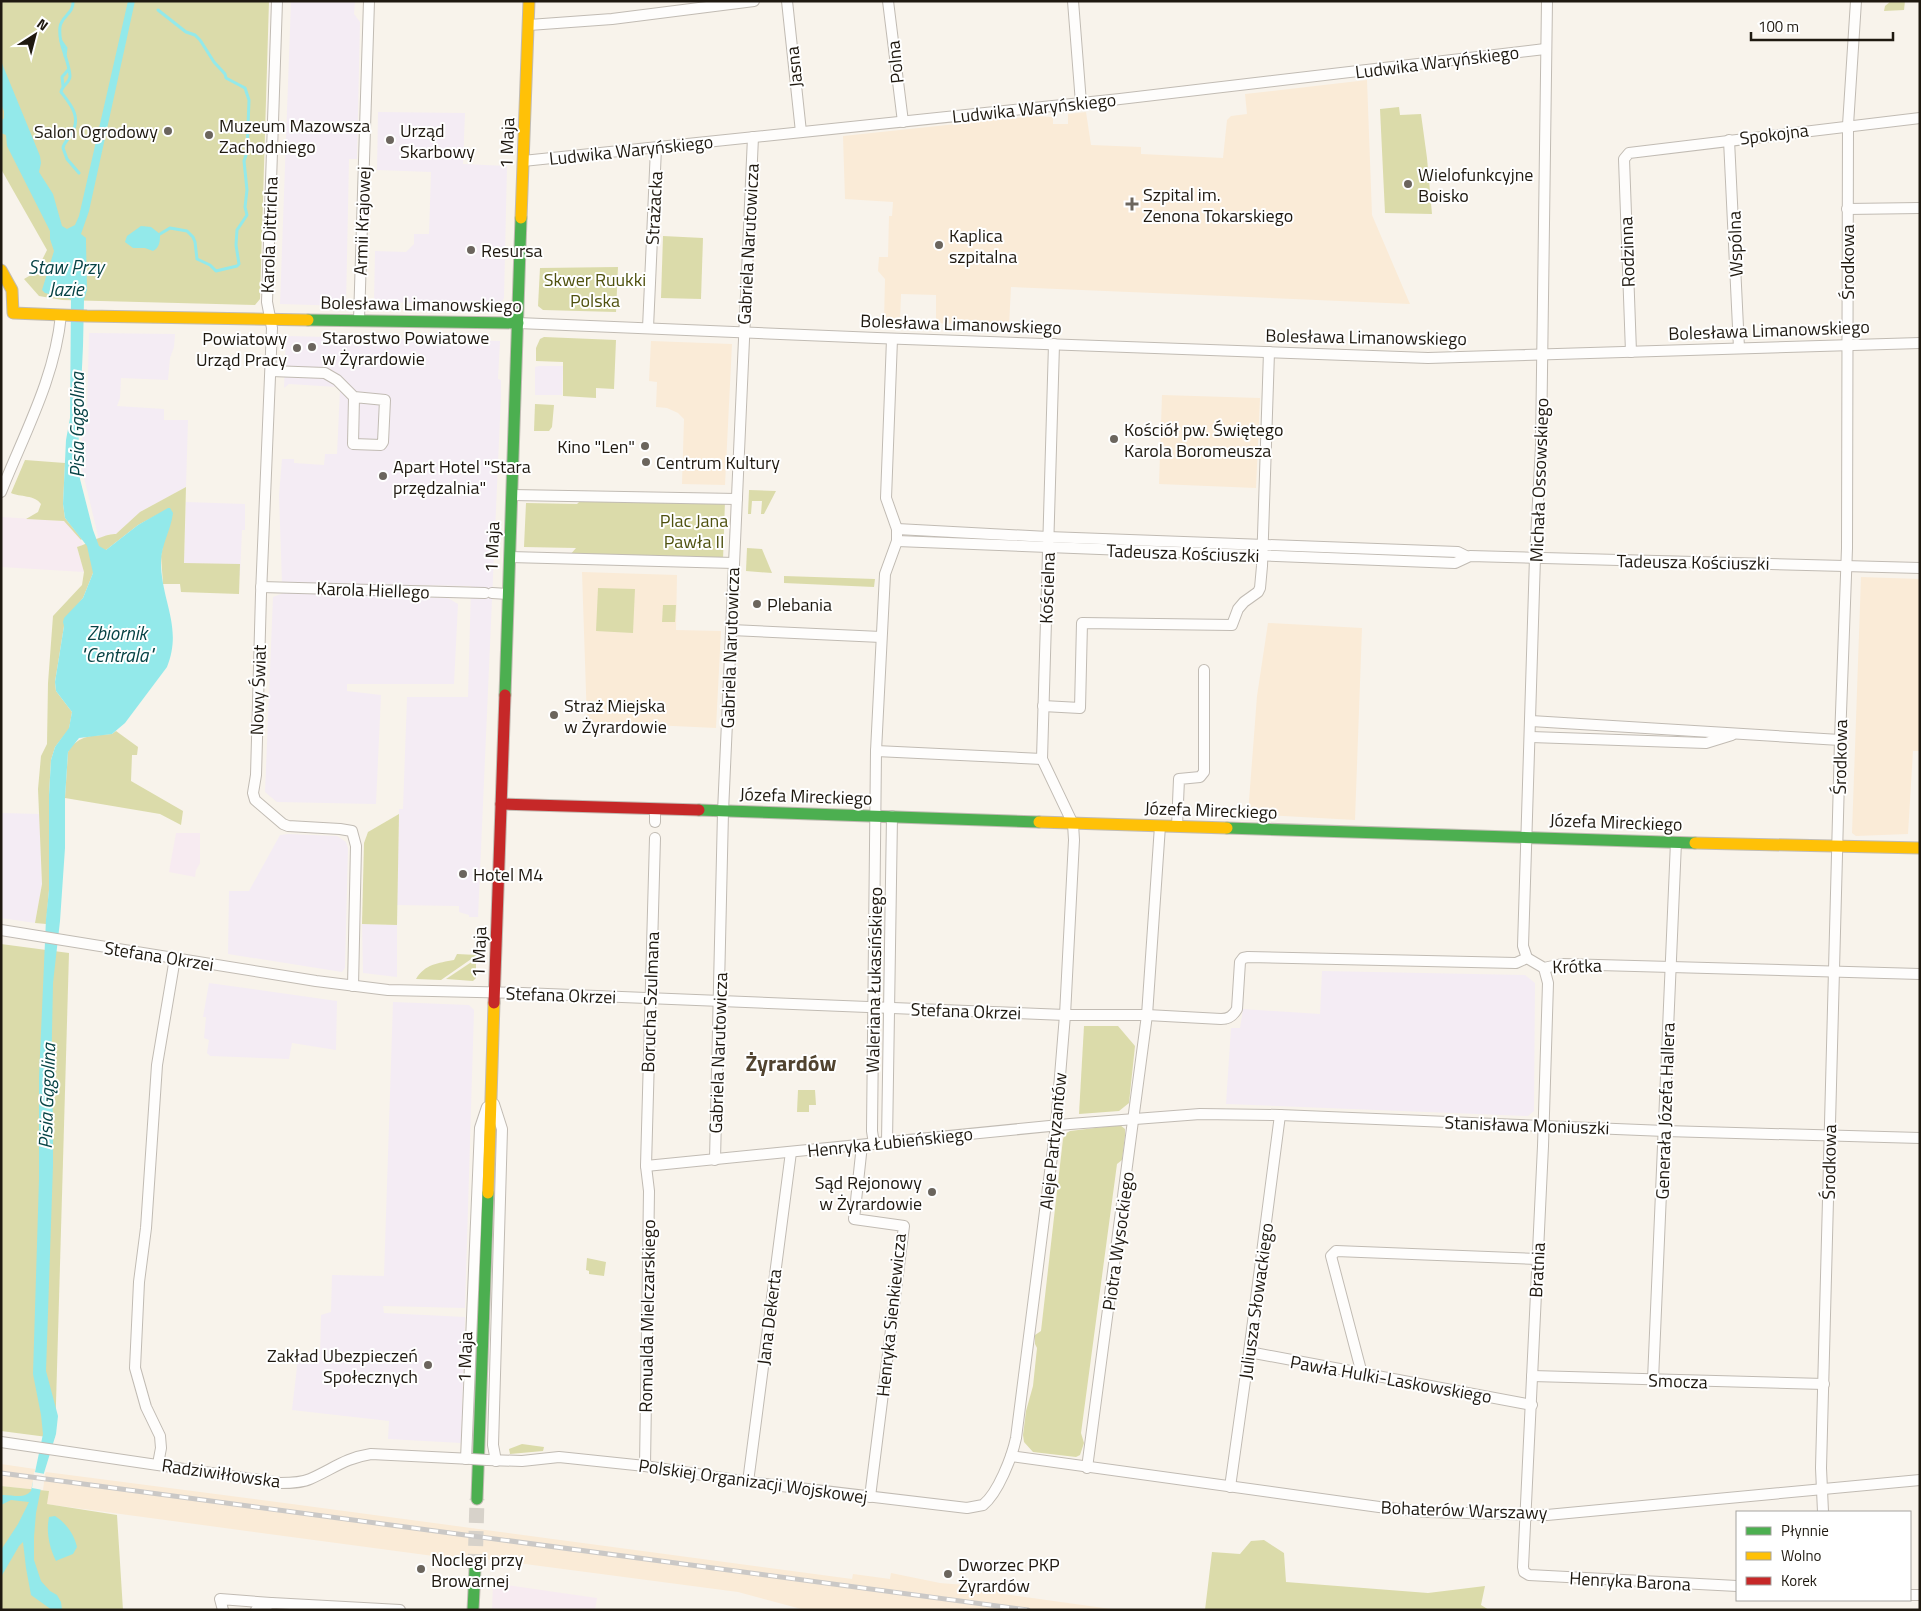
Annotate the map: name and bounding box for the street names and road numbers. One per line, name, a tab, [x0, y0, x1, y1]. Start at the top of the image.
street label: Polna	[879, 39, 911, 85]
street label: Ludwika Waryńskiego	[1354, 39, 1520, 85]
street label: Jasna	[778, 45, 810, 89]
street label: Ludwika Waryńskiego	[951, 86, 1117, 130]
street label: Spokojna	[1738, 116, 1810, 152]
street label: 1 Maja	[493, 117, 521, 169]
street label: Ludwika Waryńskiego	[548, 128, 714, 172]
street label: Gabriela Narutowicza	[730, 163, 766, 325]
street label: Armii Krajowej	[347, 166, 377, 276]
street label: Strażacka	[639, 170, 669, 246]
street label: Karola Dittricha	[253, 176, 285, 294]
street label: Wspólna	[1720, 211, 1750, 277]
street label: Rodzinna	[1612, 216, 1642, 288]
street label: Środkowa	[1834, 224, 1861, 300]
street label: Bolesława Limanowskiego	[320, 289, 522, 319]
street label: Bolesława Limanowskiego	[860, 307, 1062, 341]
street label: Bolesława Limanowskiego	[1668, 313, 1870, 347]
street label: Bolesława Limanowskiego	[1265, 322, 1467, 352]
street label: Michała Ossowskiego	[1523, 397, 1555, 563]
street label: 1 Maja	[478, 521, 506, 573]
street label: Tadeusza Kościuszki	[1106, 537, 1260, 569]
street label: Tadeusza Kościuszki	[1616, 547, 1770, 577]
street label: Kościelna	[1032, 552, 1062, 624]
street label: Gabriela Narutowicza	[714, 567, 746, 729]
street label: Karola Hiellego	[316, 575, 430, 605]
street label: Nowy Świat	[243, 644, 273, 736]
street label: Środkowa	[1826, 719, 1854, 795]
street label: Józefa Mireckiego	[739, 780, 873, 812]
street label: Józefa Mireckiego	[1144, 794, 1278, 826]
street label: Józefa Mireckiego	[1549, 806, 1683, 838]
street label: Waleriana Łukasińskiego	[859, 887, 889, 1073]
street label: 1 Maja	[465, 926, 493, 978]
street label: Borucha Szulmana	[634, 931, 666, 1073]
street label: Stefana Okrzei	[102, 934, 216, 978]
street label: Krótka	[1552, 952, 1602, 980]
street label: Gabriela Narutowicza	[702, 972, 734, 1134]
street label: Stefana Okrzei	[505, 980, 617, 1010]
street label: Stefana Okrzei	[910, 996, 1022, 1026]
street label: Generała Józefa Hallera	[1648, 1022, 1682, 1200]
street label: Aleje Partyzantów	[1032, 1071, 1074, 1211]
street label: Stanisława Moniuszki	[1444, 1109, 1610, 1141]
street label: Henryka Łubieńskiego	[806, 1120, 974, 1164]
street label: Środkowa	[1815, 1124, 1843, 1200]
street label: Piotra Wysockiego	[1095, 1170, 1141, 1312]
street label: Romualda Mielczarskiego	[632, 1219, 662, 1413]
street label: Juliusza Słowackiego	[1232, 1221, 1280, 1381]
street label: Henryka Sienkiewicza	[869, 1232, 913, 1398]
street label: Bratnia	[1522, 1242, 1552, 1298]
street label: Jana Dekerta	[750, 1267, 788, 1367]
street label: 1 Maja	[451, 1331, 479, 1383]
street label: Pawła Hulki-Laskowskiego	[1288, 1348, 1494, 1410]
street label: Smocza	[1648, 1366, 1708, 1396]
street label: Radziwiłłowska	[160, 1451, 282, 1495]
street label: Polskiej Organizacji Wojskowej	[637, 1452, 869, 1510]
street label: Bohaterów Warszawy	[1380, 1494, 1548, 1526]
street label: Henryka Barona	[1569, 1564, 1691, 1598]

